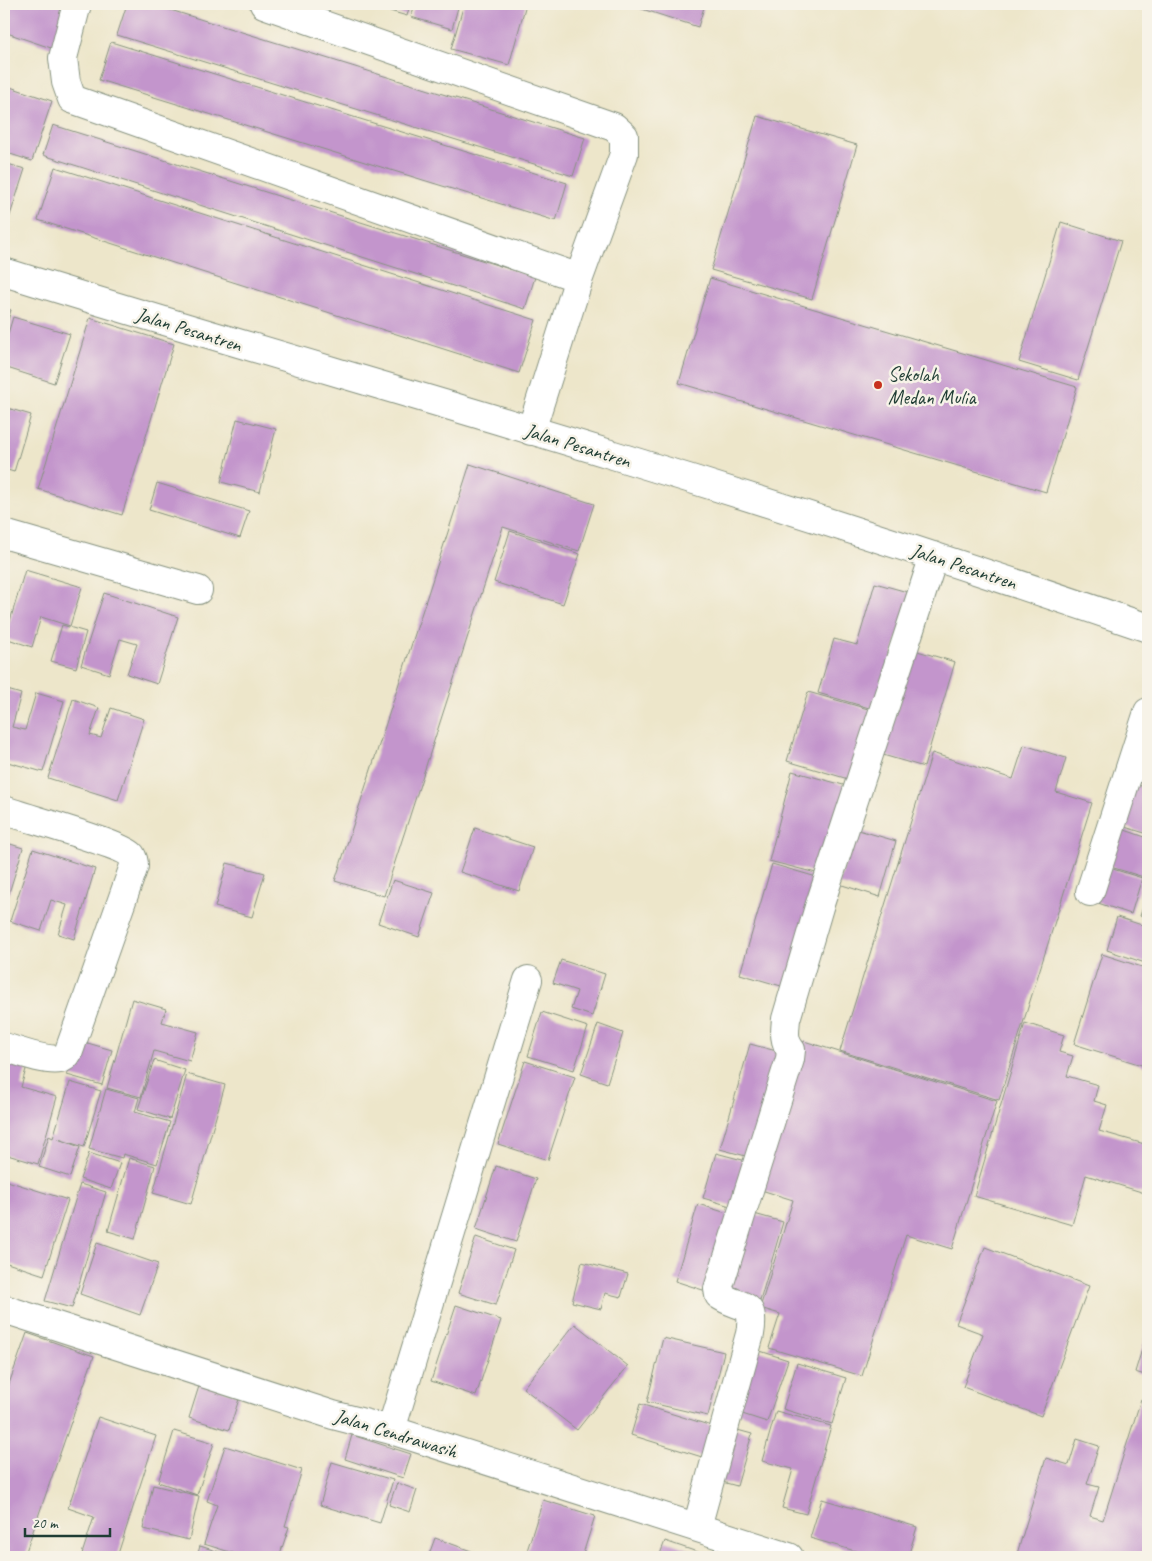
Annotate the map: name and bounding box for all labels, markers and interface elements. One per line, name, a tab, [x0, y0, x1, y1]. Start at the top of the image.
street label: Jalan Pesantren	[132, 301, 246, 358]
place label: Sekolah Medan Mulia	[888, 362, 978, 410]
marker: Sekolah Medan Mulia	[872, 379, 884, 391]
street label: Jalan Pesantren	[521, 417, 635, 474]
street label: Jalan Pesantren	[907, 537, 1021, 596]
street label: Jalan Cendrawasih	[331, 1403, 461, 1464]
scale bar	[25, 1506, 110, 1538]
text: 20 m	[32, 1514, 59, 1533]

